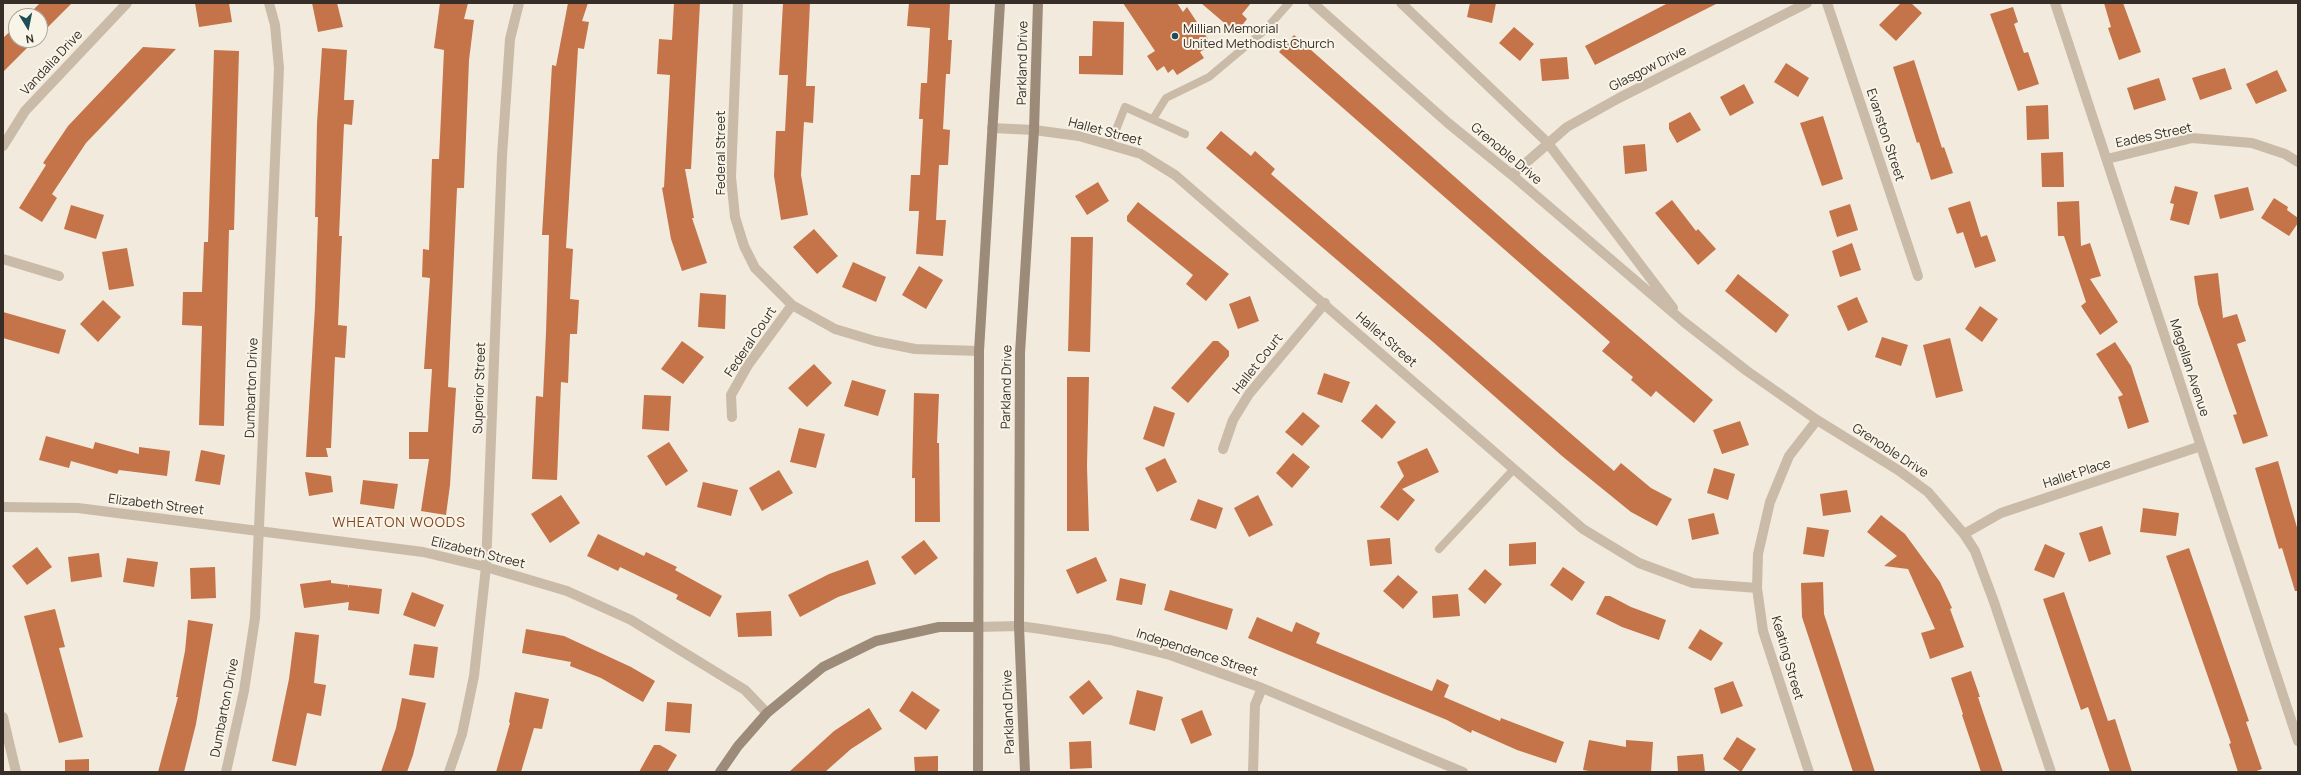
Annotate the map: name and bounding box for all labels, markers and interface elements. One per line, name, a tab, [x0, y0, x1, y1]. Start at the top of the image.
north arrow	[8, 8, 48, 48]
street label: Parkland Drive	[1014, 21, 1032, 105]
place label: Millian Memorial United Methodist Church	[1183, 21, 1334, 52]
street label: Vandalia Drive	[18, 27, 86, 99]
text: N	[25, 31, 35, 47]
marker: Millian Memorial United Methodist Church	[1170, 31, 1180, 41]
street label: Glasgow Drive	[1607, 43, 1689, 95]
street label: Evanston Street	[1863, 87, 1907, 183]
street label: Federal Street	[713, 111, 729, 195]
street label: Hallet Street	[1066, 115, 1144, 149]
street label: Grenoble Drive	[1467, 120, 1545, 188]
street label: Eades Street	[2114, 120, 2194, 152]
street label: Federal Court	[722, 304, 780, 380]
street label: Hallet Street	[1352, 309, 1420, 371]
street label: Magellan Avenue	[2166, 317, 2212, 419]
street label: Hallet Court	[1230, 331, 1286, 397]
street label: Dumbarton Drive	[242, 338, 262, 438]
street label: Superior Street	[471, 342, 489, 434]
street label: Parkland Drive	[998, 345, 1016, 429]
street label: Grenoble Drive	[1849, 421, 1931, 481]
street label: Hallet Place	[2041, 456, 2113, 492]
street label: Elizabeth Street	[107, 491, 205, 519]
district label: WHEATON WOODS	[332, 515, 466, 531]
street label: Elizabeth Street	[429, 534, 527, 572]
street label: Keating Street	[1768, 614, 1806, 702]
street label: Independence Street	[1134, 626, 1260, 680]
street label: Dumbarton Drive	[208, 657, 242, 759]
street label: Parkland Drive	[1000, 669, 1018, 755]

